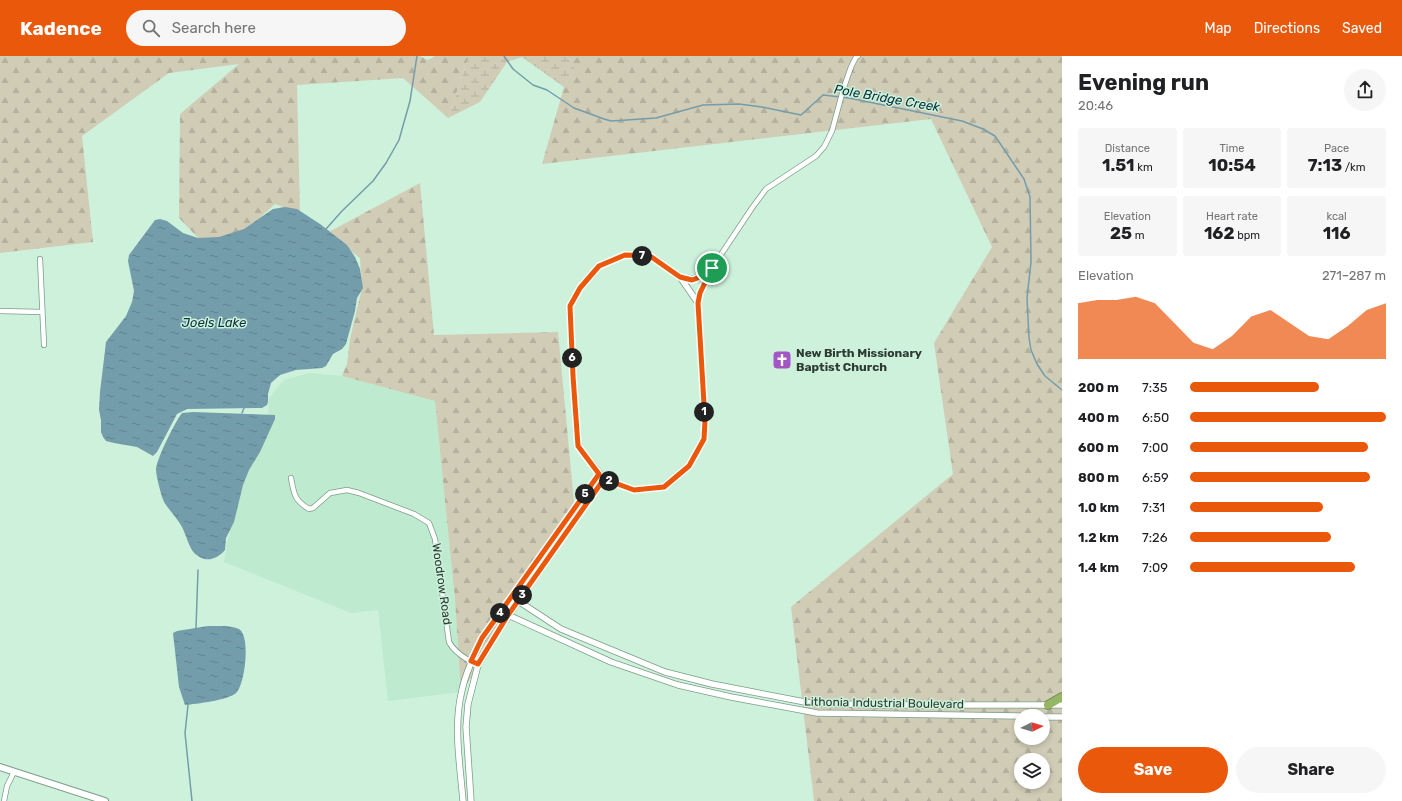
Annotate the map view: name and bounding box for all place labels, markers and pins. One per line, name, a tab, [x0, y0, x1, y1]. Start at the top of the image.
pin: 7	[632, 246, 652, 266]
pin	[695, 251, 729, 285]
place label: New Birth Missionary Baptist Church	[796, 346, 922, 374]
pin: 6	[562, 348, 582, 368]
church icon: New Birth Missionary Baptist Church	[771, 349, 793, 371]
pin: 1	[694, 402, 714, 422]
pin: 2	[599, 471, 619, 491]
pin: 5	[575, 484, 595, 504]
pin: 3	[512, 585, 532, 605]
pin: 4	[490, 603, 510, 623]

